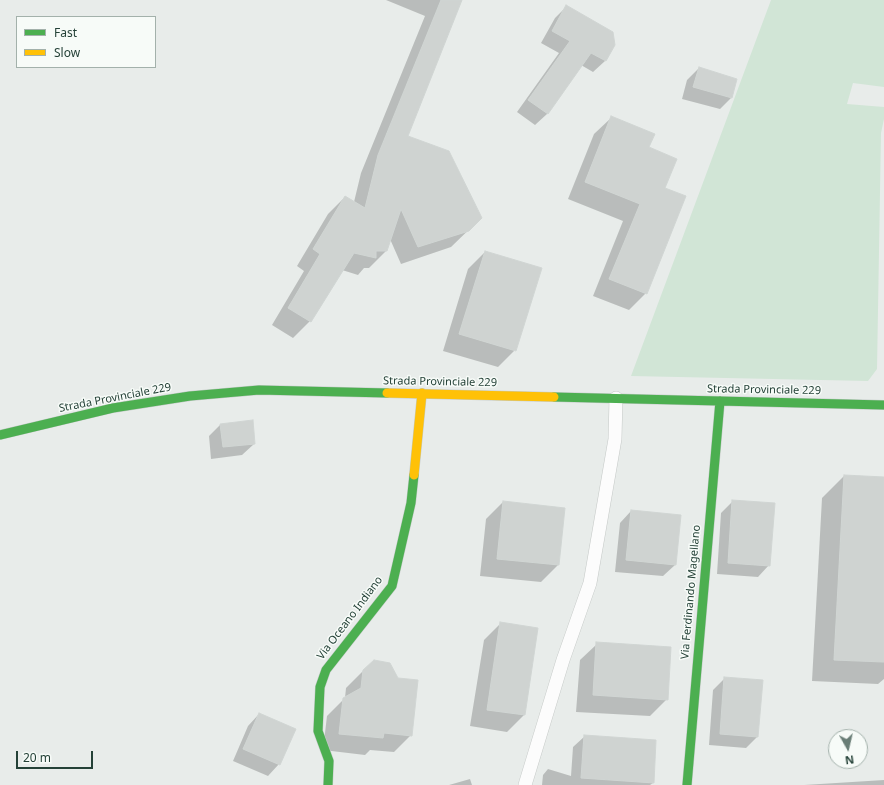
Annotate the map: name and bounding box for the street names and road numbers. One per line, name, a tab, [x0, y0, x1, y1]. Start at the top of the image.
street label: Strada Provinciale 229	[383, 374, 497, 390]
street label: Strada Provinciale 229	[58, 381, 172, 415]
street label: Strada Provinciale 229	[707, 382, 821, 398]
street label: Via Ferdinando Magellano	[679, 524, 703, 660]
street label: Via Oceano Indiano	[314, 574, 386, 662]

